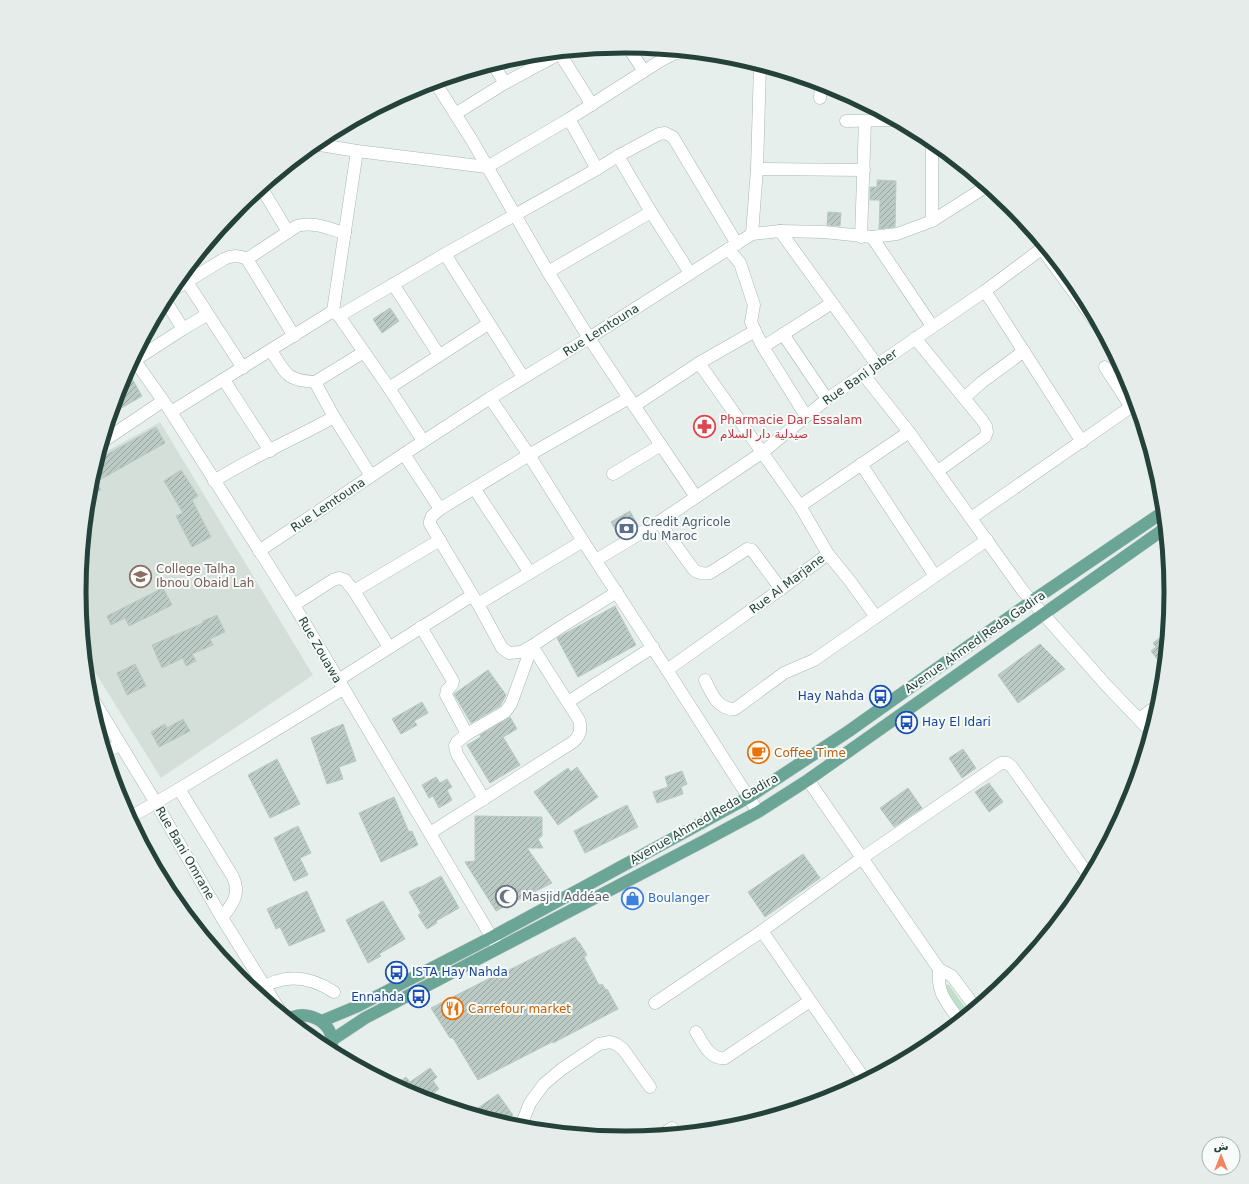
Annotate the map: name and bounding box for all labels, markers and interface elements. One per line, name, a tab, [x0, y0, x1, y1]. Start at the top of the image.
street label: Rue Lemtouna	[560, 301, 642, 359]
street label: Rue Bani Jaber	[820, 346, 900, 408]
place label: Pharmacie Dar Essalam صيدلية دار السلام	[720, 413, 862, 442]
pharmacy icon: Pharmacie Dar Essalam صيدلية دار السلام	[691, 414, 717, 440]
street label: Rue Lemtouna	[288, 475, 368, 535]
place label: Credit Agricole du Maroc	[642, 515, 731, 543]
bank icon: Credit Agricole du Maroc	[614, 516, 640, 542]
street label: Rue Al Marjane	[747, 551, 827, 617]
place label: College Talha Ibnou Obaid Lah	[156, 562, 254, 590]
school or university icon: College Talha Ibnou Obaid Lah	[127, 563, 153, 589]
street label: Avenue Ahmed Reda Gadira	[902, 588, 1048, 696]
street label: Rue Zouawa	[295, 614, 345, 686]
bus stop icon: Hay Nahda	[867, 683, 893, 709]
place label: Hay Nahda	[798, 689, 864, 703]
bus stop icon: Hay El Idari	[894, 709, 920, 735]
place label: Hay El Idari	[922, 715, 991, 729]
cafe icon: Coffee Time	[746, 740, 772, 766]
place label: Coffee Time	[774, 746, 846, 760]
street label: Avenue Ahmed Reda Gadira	[628, 771, 780, 867]
street label: Rue Bani Omrane	[153, 804, 217, 902]
mosque icon: Masjid Addéae	[493, 884, 519, 910]
shop icon: Boulanger	[619, 885, 645, 911]
place label: Masjid Addéae	[522, 890, 609, 904]
place label: Boulanger	[648, 891, 709, 905]
bus stop icon: ISTA Hay Nahda	[383, 959, 409, 985]
place label: ISTA Hay Nahda	[412, 965, 508, 979]
bus stop icon: Ennahda	[406, 984, 432, 1010]
place label: Ennahda	[351, 990, 404, 1004]
restaurant icon: Carrefour market	[439, 996, 465, 1022]
place label: Carrefour market	[468, 1002, 571, 1016]
north arrow	[1201, 1136, 1241, 1176]
text: ش	[1213, 1140, 1229, 1153]

